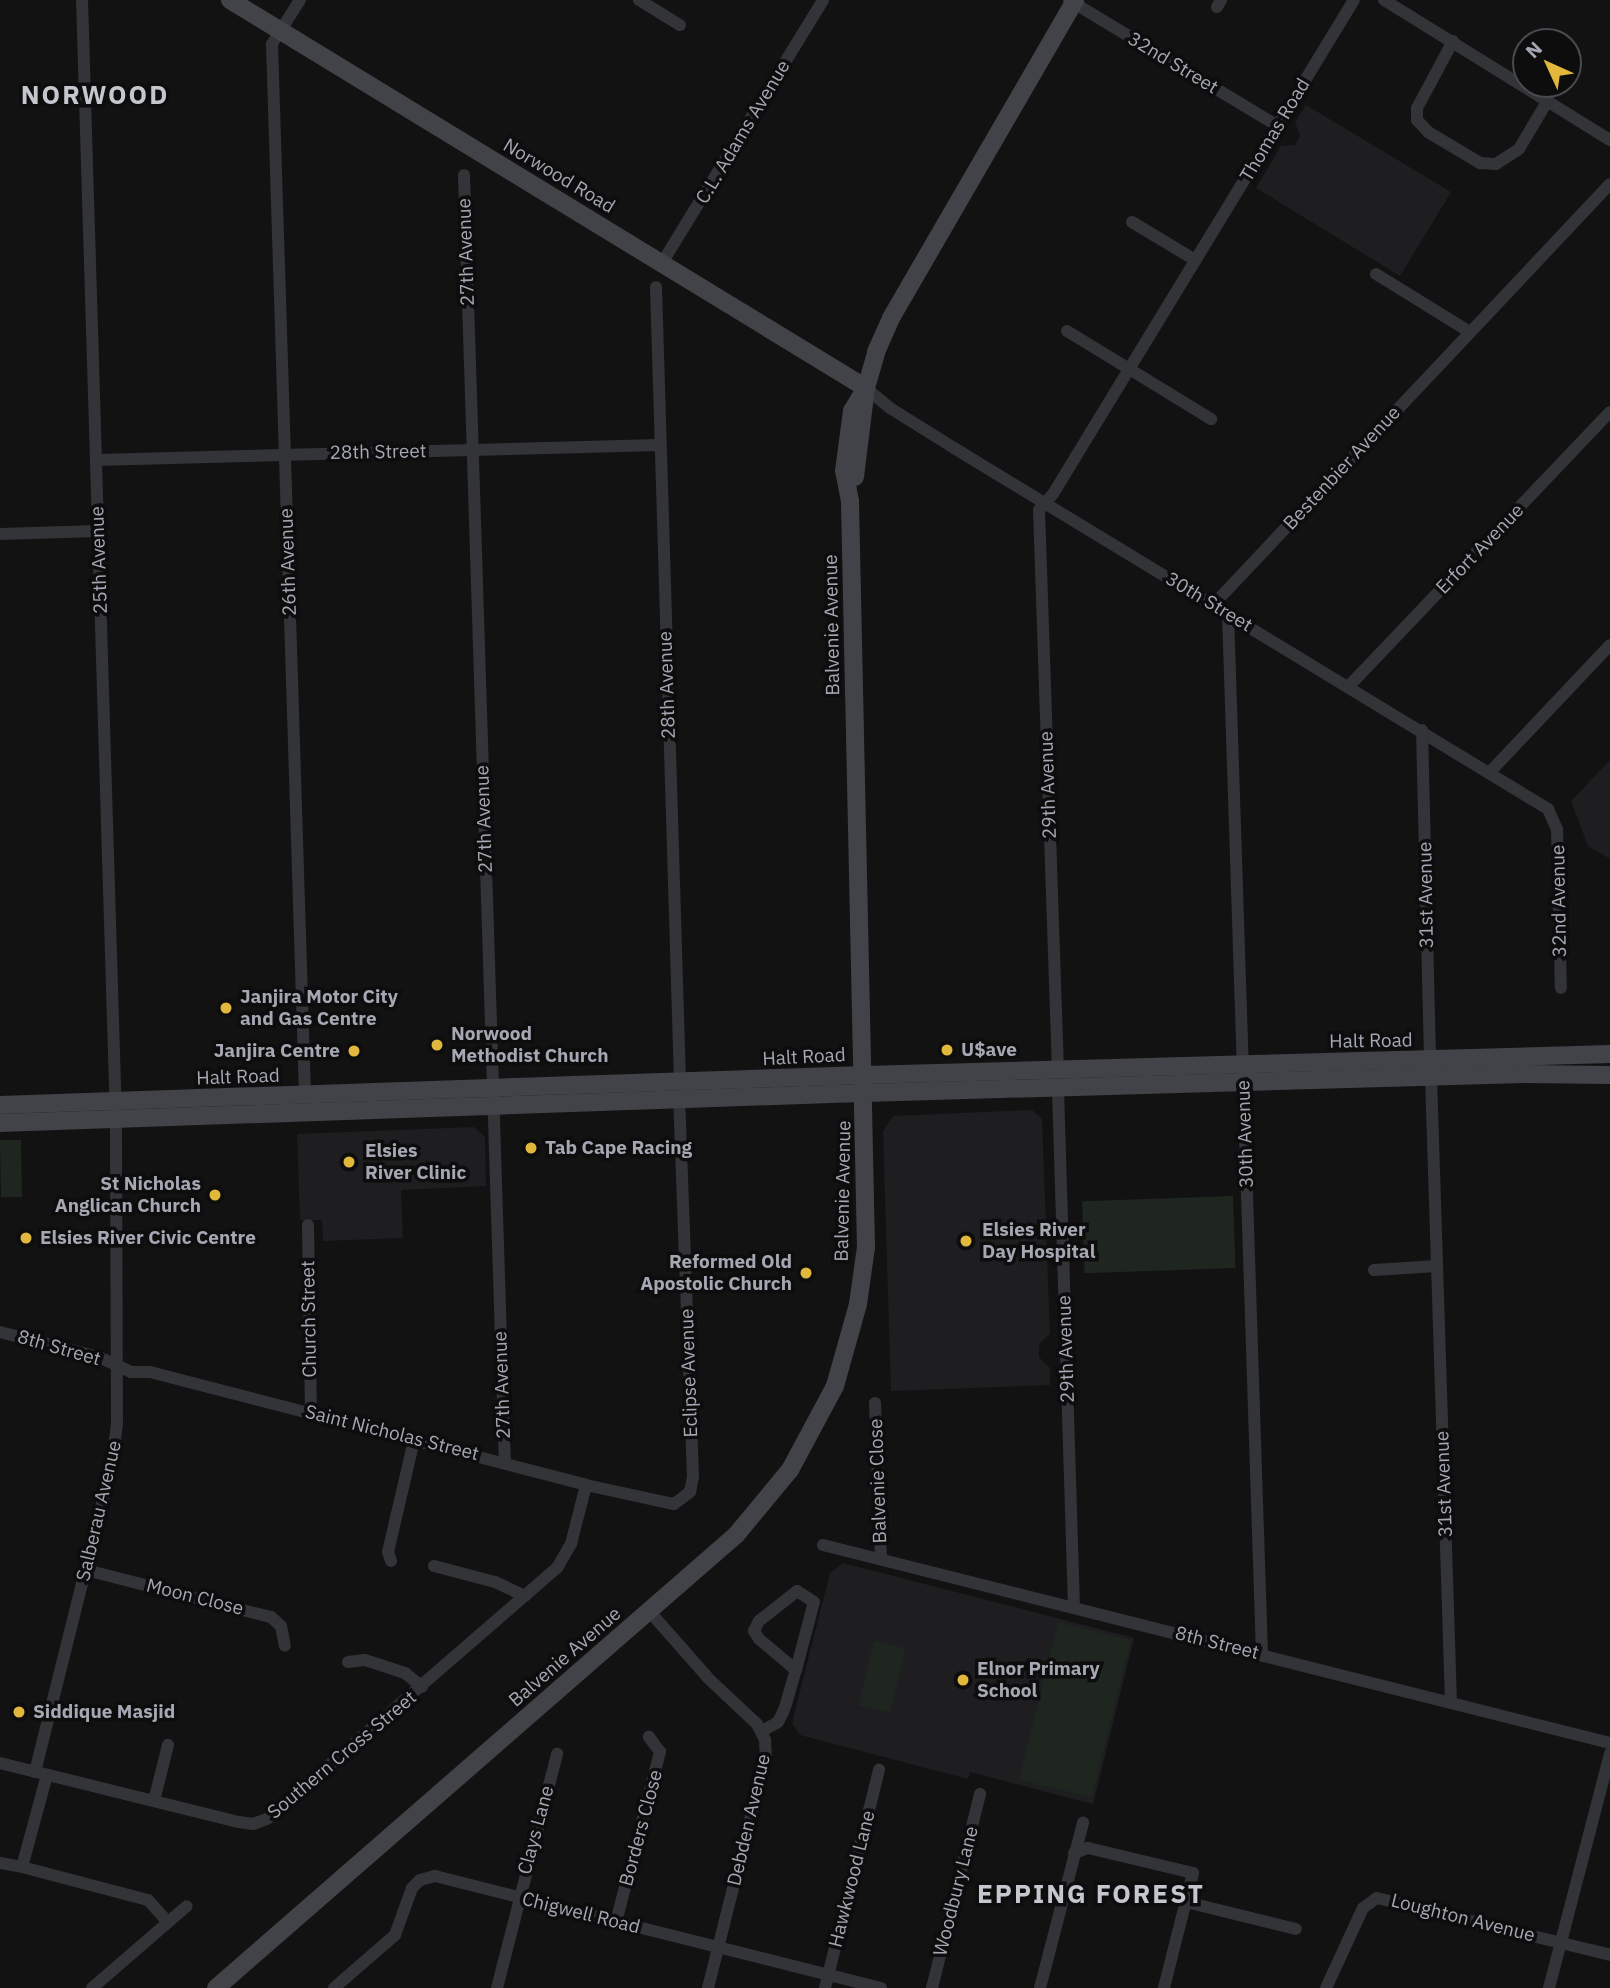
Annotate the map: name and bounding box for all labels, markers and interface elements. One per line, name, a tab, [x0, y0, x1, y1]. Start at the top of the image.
street label: 32nd Street	[1124, 27, 1222, 99]
north arrow	[1512, 28, 1582, 98]
text: N	[1520, 36, 1547, 63]
street label: C.L. Adams Avenue	[691, 56, 795, 208]
street label: Thomas Road	[1235, 74, 1315, 186]
district label: NORWOOD	[22, 79, 168, 111]
street label: Norwood Road	[499, 134, 619, 218]
street label: 27th Avenue	[453, 198, 479, 306]
street label: Bestenbier Avenue	[1279, 401, 1405, 535]
street label: 28th Street	[329, 440, 427, 464]
street label: Erfort Avenue	[1431, 499, 1529, 599]
street label: 25th Avenue	[86, 506, 112, 614]
street label: 26th Avenue	[275, 508, 301, 616]
street label: Balvenie Avenue	[819, 554, 845, 696]
street label: 30th Street	[1162, 567, 1256, 637]
street label: 28th Avenue	[654, 631, 680, 739]
street label: 29th Avenue	[1035, 731, 1061, 839]
street label: 27th Avenue	[471, 765, 497, 873]
street label: 31st Avenue	[1414, 842, 1438, 948]
street label: 32nd Avenue	[1547, 845, 1571, 957]
place label: Janjira Motor City and Gas Centre	[240, 986, 398, 1030]
marker: Janjira Motor City and Gas Centre	[218, 1000, 234, 1016]
place label: Norwood Methodist Church	[451, 1023, 608, 1067]
street label: Halt Road	[1329, 1029, 1413, 1053]
marker: Norwood Methodist Church	[429, 1037, 445, 1053]
place label: U$ave	[961, 1039, 1017, 1061]
place label: Janjira Centre	[214, 1040, 340, 1062]
marker: U$ave	[939, 1042, 955, 1058]
marker: Janjira Centre	[346, 1043, 362, 1059]
street label: Halt Road	[762, 1043, 846, 1071]
street label: Halt Road	[196, 1064, 280, 1090]
street label: 30th Avenue	[1232, 1080, 1258, 1188]
street label: Balvenie Avenue	[830, 1120, 856, 1262]
place label: Tab Cape Racing	[545, 1137, 692, 1159]
place label: Elsies River Clinic	[365, 1140, 466, 1184]
marker: Tab Cape Racing	[523, 1140, 539, 1156]
marker: Elsies River Clinic	[339, 1152, 359, 1172]
place label: St Nicholas Anglican Church	[55, 1173, 201, 1217]
marker: St Nicholas Anglican Church	[207, 1187, 223, 1203]
place label: Elsies River Day Hospital	[982, 1219, 1095, 1263]
place label: Elsies River Civic Centre	[40, 1227, 256, 1249]
marker: Elsies River Civic Centre	[18, 1230, 34, 1246]
marker: Elsies River Day Hospital	[956, 1231, 976, 1251]
place label: Reformed Old Apostolic Church	[640, 1251, 792, 1295]
street label: Church Street	[297, 1260, 321, 1378]
marker: Reformed Old Apostolic Church	[798, 1265, 814, 1281]
street label: 29th Avenue	[1053, 1295, 1079, 1403]
street label: Eclipse Avenue	[675, 1308, 703, 1438]
street label: 8th Street	[15, 1325, 103, 1371]
street label: 27th Avenue	[489, 1331, 515, 1439]
street label: Saint Nicholas Street	[303, 1400, 481, 1466]
street label: Balvenie Close	[864, 1418, 892, 1544]
street label: 31st Avenue	[1431, 1430, 1457, 1538]
street label: Salberau Avenue	[72, 1438, 126, 1584]
street label: Moon Close	[144, 1574, 246, 1620]
street label: Balvenie Avenue	[504, 1602, 626, 1712]
street label: 8th Street	[1173, 1622, 1261, 1664]
place label: Elnor Primary School	[977, 1658, 1100, 1702]
marker: Elnor Primary School	[955, 1672, 971, 1688]
street label: Southern Cross Street	[263, 1686, 421, 1824]
place label: Siddique Masjid	[33, 1701, 175, 1723]
marker: Siddique Masjid	[11, 1704, 27, 1720]
street label: Debden Avenue	[723, 1752, 775, 1888]
street label: Borders Close	[615, 1767, 667, 1889]
street label: Clays Lane	[513, 1783, 559, 1877]
street label: Hawkwood Lane	[824, 1808, 880, 1950]
street label: Woodbury Lane	[929, 1824, 983, 1958]
district label: EPPING FOREST	[979, 1878, 1203, 1910]
street label: Chigwell Road	[520, 1887, 642, 1939]
street label: Loughton Avenue	[1389, 1889, 1537, 1947]

